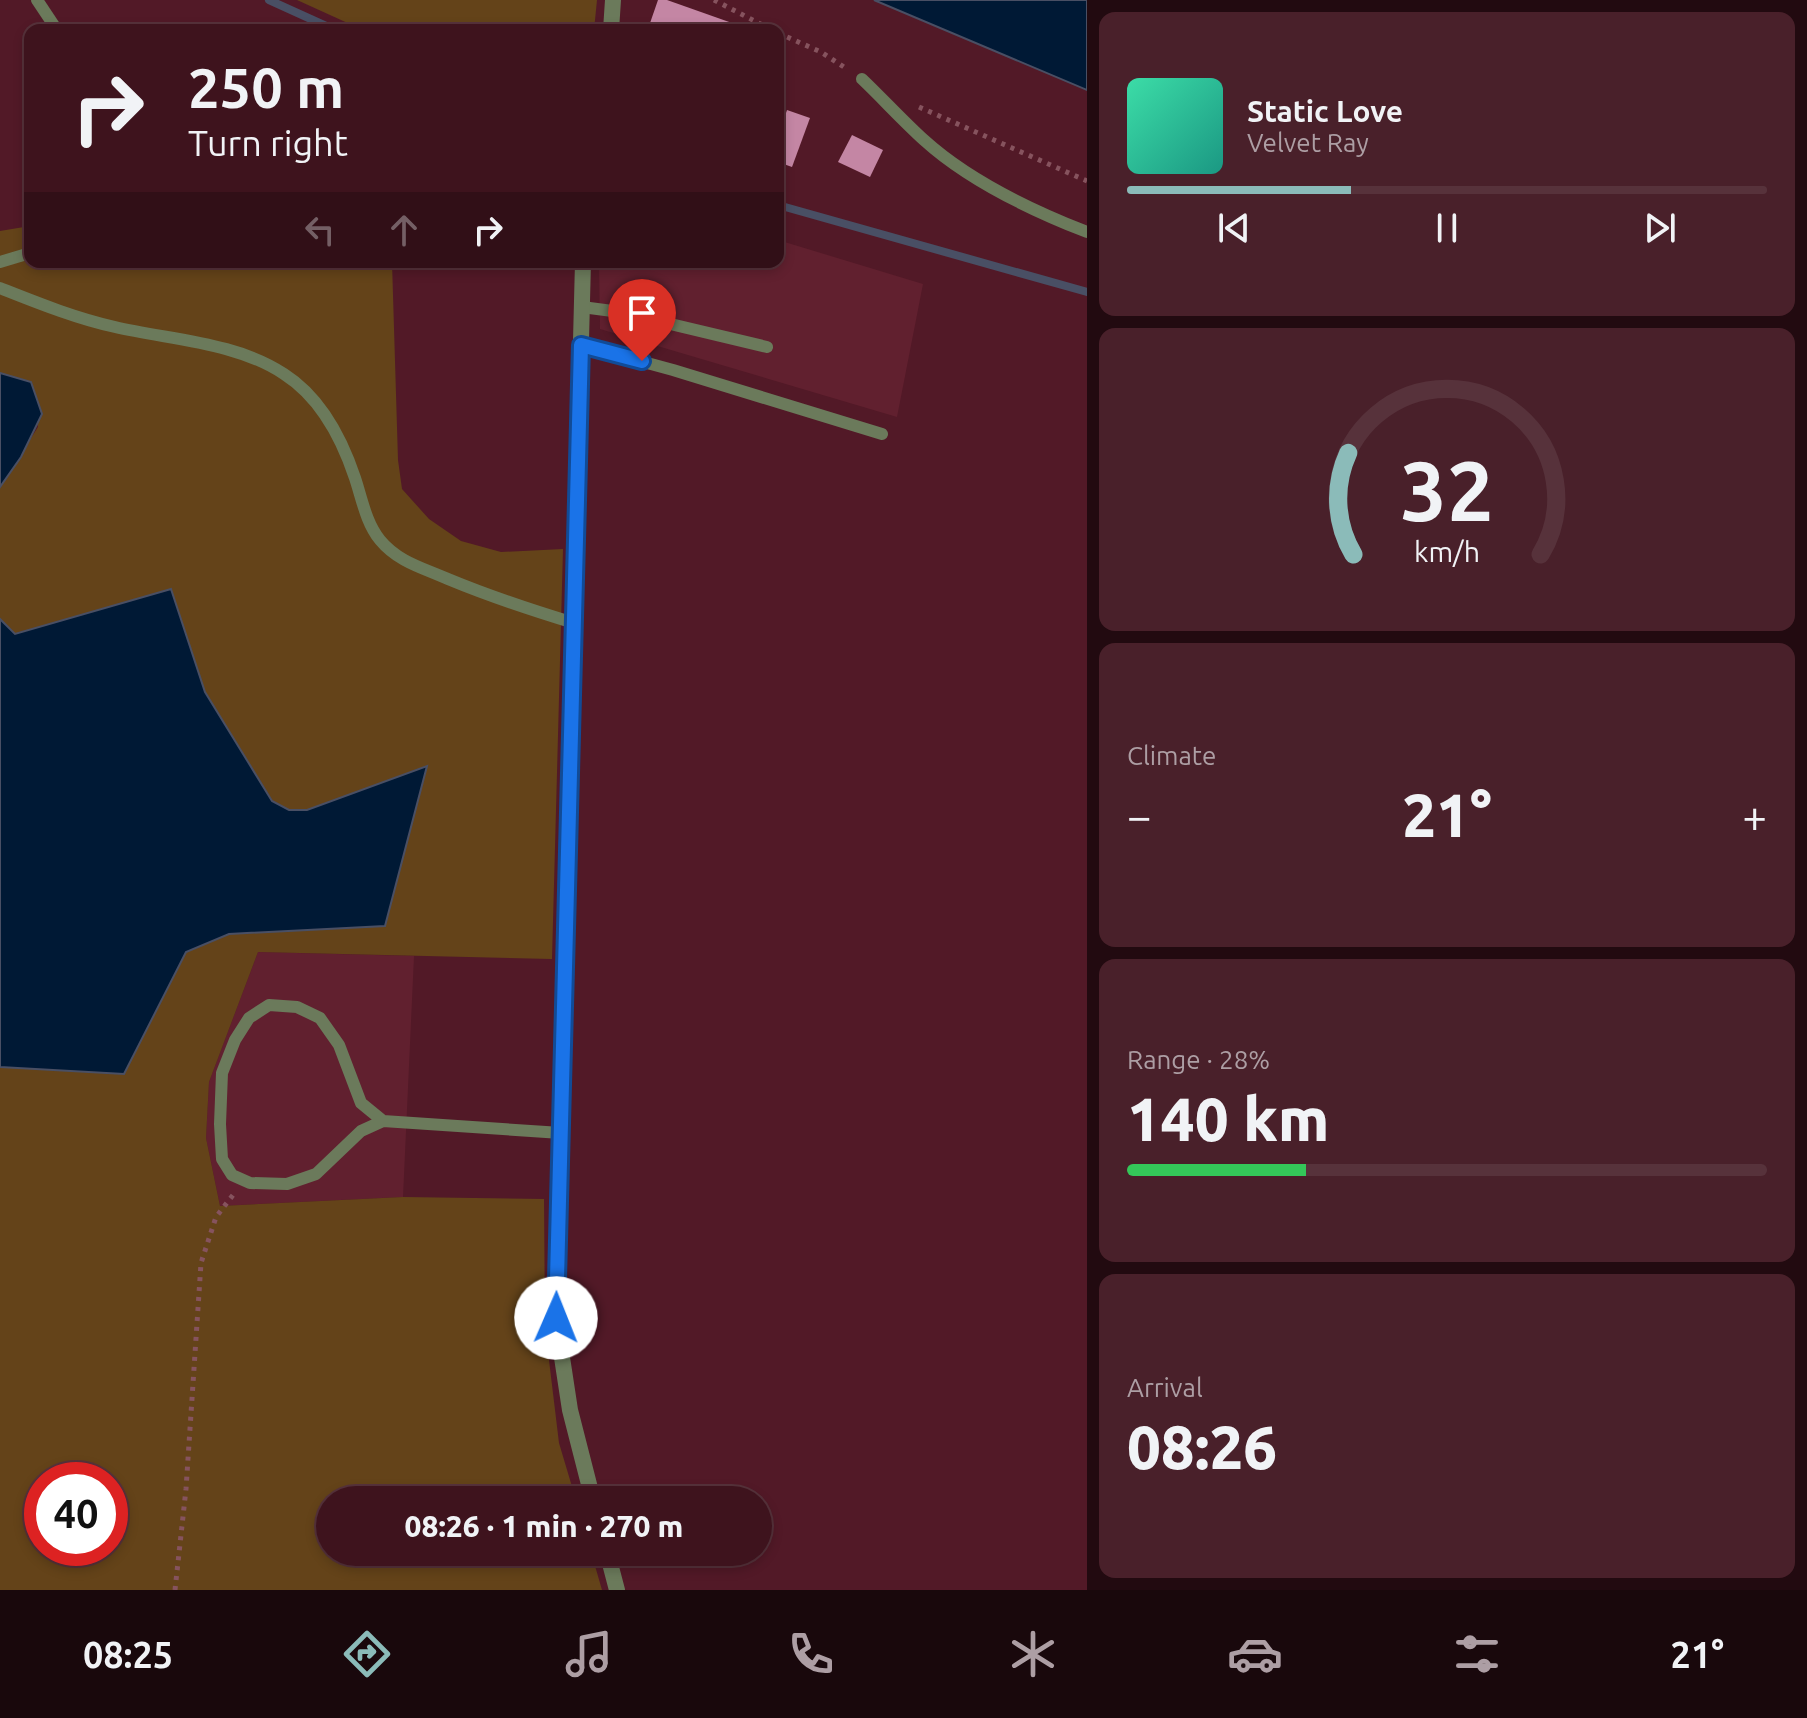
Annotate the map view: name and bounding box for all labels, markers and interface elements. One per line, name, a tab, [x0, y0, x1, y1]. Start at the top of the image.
icon: right	[56, 56, 160, 160]
text: 250 m	[188, 56, 344, 119]
text: Static Love	[1247, 94, 1403, 128]
text: Turn right	[188, 122, 348, 163]
text: Velvet Ray	[1247, 128, 1369, 157]
icon: previous	[1212, 206, 1256, 250]
icon: pause	[1425, 206, 1469, 250]
icon: next	[1638, 206, 1682, 250]
icon: left	[298, 208, 342, 252]
icon: ahead	[382, 208, 426, 252]
icon: right	[466, 208, 510, 252]
pin	[608, 279, 676, 361]
icon: arrive	[620, 291, 664, 335]
text: 32	[1400, 443, 1494, 537]
text: km/h	[1414, 536, 1480, 568]
text: Climate	[1127, 741, 1216, 770]
text: 21°	[1402, 781, 1492, 848]
text: −	[1127, 791, 1152, 840]
text: +	[1742, 791, 1767, 840]
text: Range · 28%	[1127, 1045, 1270, 1074]
text: 140 km	[1127, 1085, 1329, 1152]
position arrow	[514, 1276, 598, 1360]
text: Arrival	[1127, 1373, 1203, 1402]
text: 08:26	[1127, 1413, 1277, 1480]
speed limit sign: 40	[24, 1462, 128, 1566]
text: 08:26 · 1 min · 270 m	[405, 1509, 683, 1543]
icon: directions	[339, 1626, 395, 1682]
icon: music	[561, 1626, 617, 1682]
icon: phone	[783, 1626, 839, 1682]
icon: climate	[1005, 1626, 1061, 1682]
icon: car	[1227, 1626, 1283, 1682]
icon: filters	[1449, 1626, 1505, 1682]
text: 08:25	[83, 1634, 173, 1675]
text: 21°	[1671, 1634, 1724, 1675]

